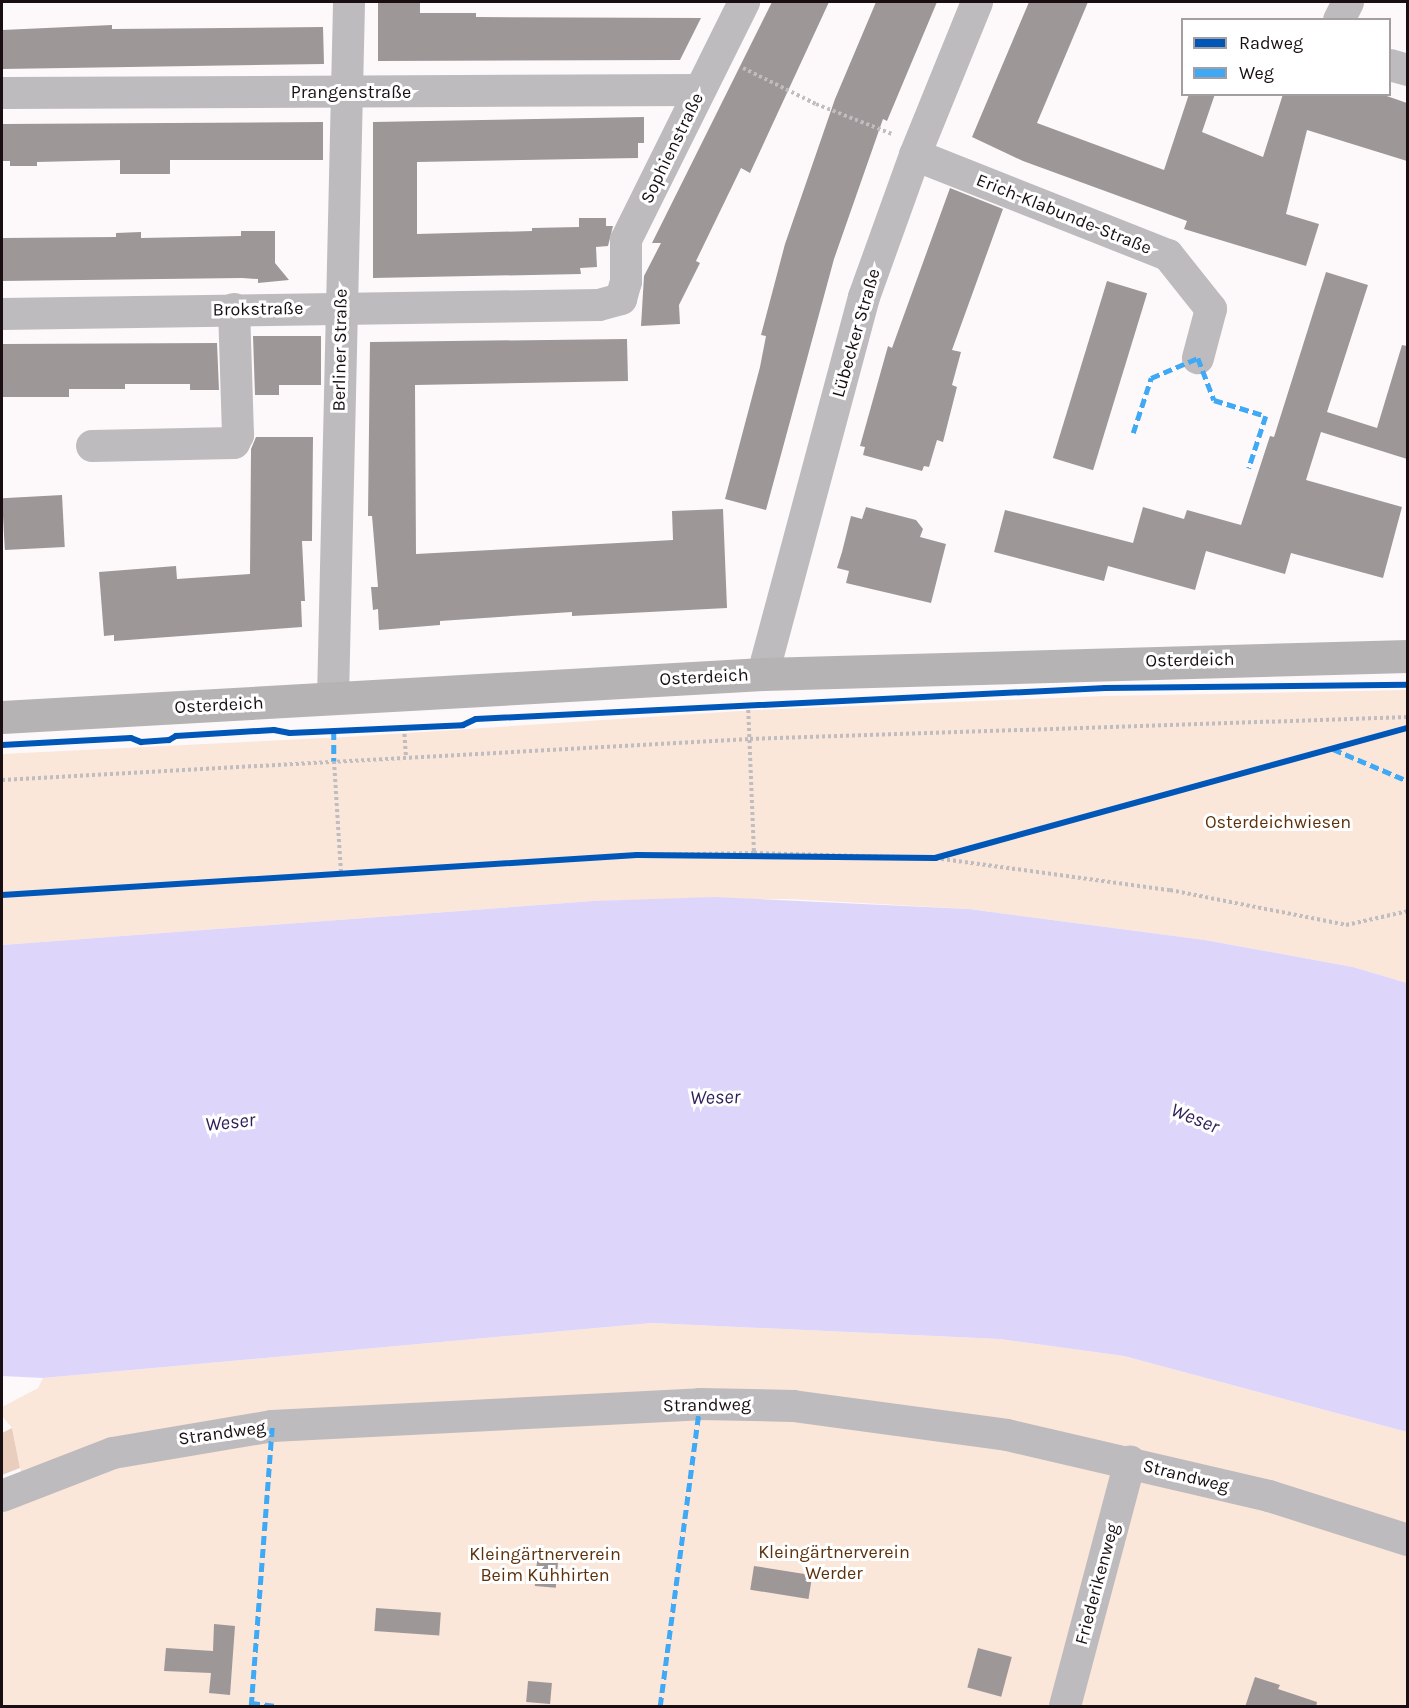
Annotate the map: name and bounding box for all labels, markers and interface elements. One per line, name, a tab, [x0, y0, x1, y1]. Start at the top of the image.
legend	[1181, 18, 1391, 96]
text: Radweg	[1239, 32, 1303, 54]
text: Weg	[1239, 62, 1274, 84]
street label: Prangenstraße	[291, 81, 411, 103]
street label: Sophienstraße	[636, 89, 708, 207]
street label: Erich-Klabunde-Straße	[973, 169, 1155, 259]
street label: Lübecker Straße	[827, 266, 885, 400]
street label: Berliner Straße	[328, 289, 352, 411]
street label: Brokstraße	[213, 297, 303, 321]
street label: Osterdeich	[1145, 648, 1235, 672]
street label: Osterdeich	[659, 664, 749, 690]
street label: Osterdeich	[174, 692, 264, 718]
park label: Osterdeichwiesen	[1205, 811, 1351, 833]
water label: Weser	[690, 1085, 740, 1109]
water label: Weser	[1167, 1097, 1223, 1139]
water label: Weser	[204, 1107, 256, 1137]
street label: Strandweg	[663, 1393, 751, 1417]
street label: Strandweg	[177, 1416, 267, 1450]
street label: Strandweg	[1141, 1455, 1231, 1497]
street label: Friederikenweg	[1070, 1521, 1124, 1647]
park label: Kleingärtnerverein Werder	[758, 1542, 910, 1584]
park label: Kleingärtnerverein Beim Kuhhirten	[469, 1544, 621, 1586]

